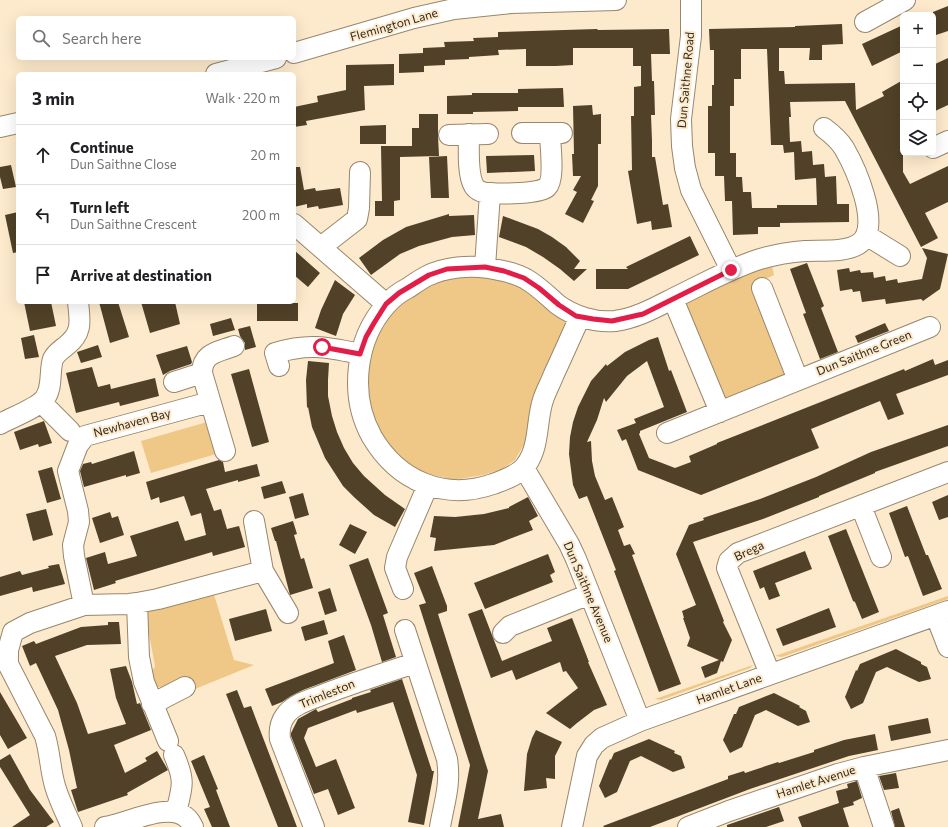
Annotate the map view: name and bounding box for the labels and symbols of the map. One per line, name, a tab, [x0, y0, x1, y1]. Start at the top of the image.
street label: Flemington Lane	[348, 5, 439, 43]
street label: Dun Saithne Road	[674, 31, 696, 129]
route end	[722, 261, 740, 279]
street label: Dun Saithne Green	[814, 327, 913, 378]
route start	[313, 338, 331, 356]
street label: Newhaven Bay	[92, 405, 172, 439]
street label: Brega	[731, 537, 766, 563]
street label: Dun Saithne Avenue	[561, 539, 617, 644]
street label: Hamlet Lane	[694, 670, 763, 706]
street label: Trimleston	[297, 676, 356, 711]
street label: Hamlet Avenue	[774, 762, 857, 800]

